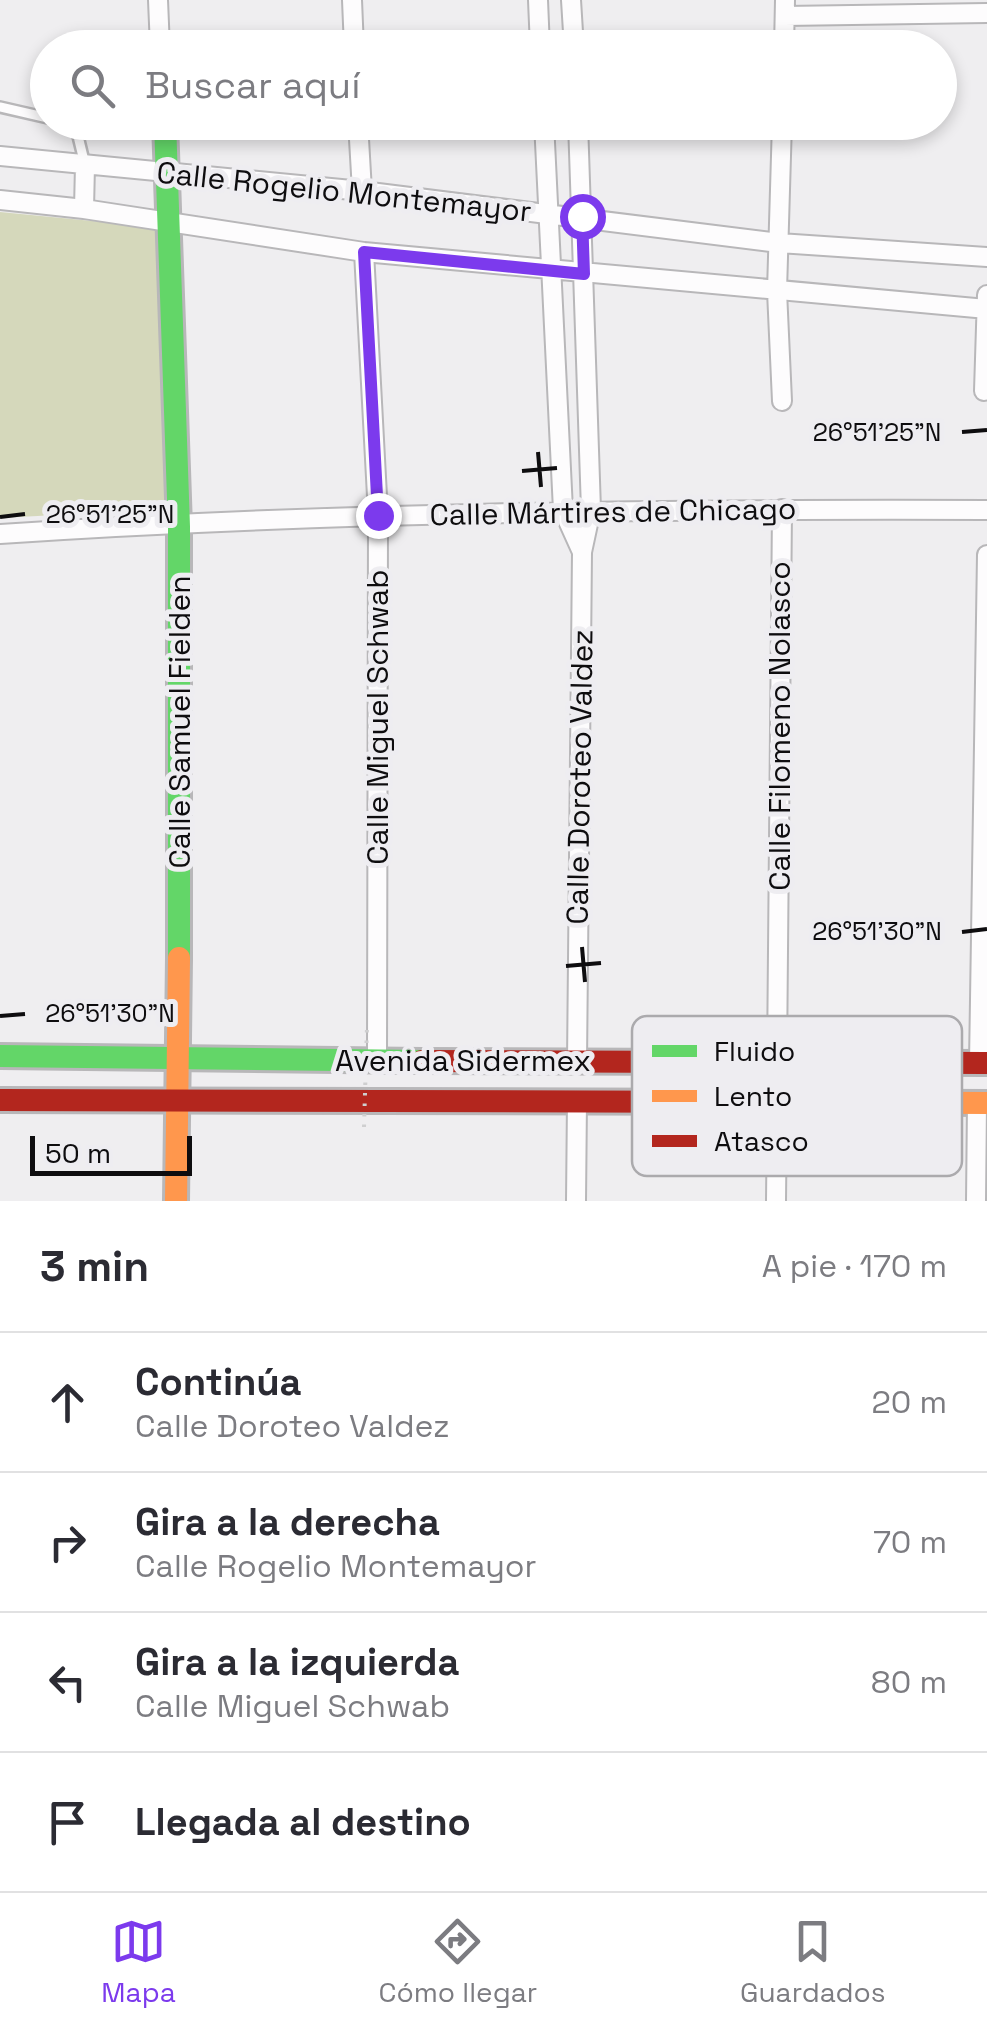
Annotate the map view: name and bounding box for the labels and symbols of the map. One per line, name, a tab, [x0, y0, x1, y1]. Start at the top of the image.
street label: Calle Rogelio Montemayor	[155, 152, 533, 231]
route start	[560, 194, 606, 240]
text: 26°51'25"N	[813, 416, 941, 448]
street label: Calle Mártires de Chicago	[429, 489, 797, 534]
route end	[356, 493, 402, 539]
text: 26°51'25"N	[46, 498, 174, 530]
street label: Calle Filomeno Nolasco	[760, 561, 799, 891]
street label: Calle Miguel Schwab	[358, 569, 397, 865]
street label: Calle Samuel Fielden	[160, 575, 199, 869]
street label: Calle Doroteo Valdez	[557, 629, 602, 925]
text: 26°51'30"N	[812, 915, 942, 947]
text: 26°51'30"N	[45, 997, 175, 1029]
legend	[632, 1016, 962, 1176]
text: Fluido	[714, 1033, 795, 1069]
street label: Avenida Sidermex	[335, 1041, 591, 1080]
text: Lento	[714, 1078, 792, 1114]
text: Atasco	[714, 1123, 809, 1159]
scale bar	[30, 1131, 192, 1176]

